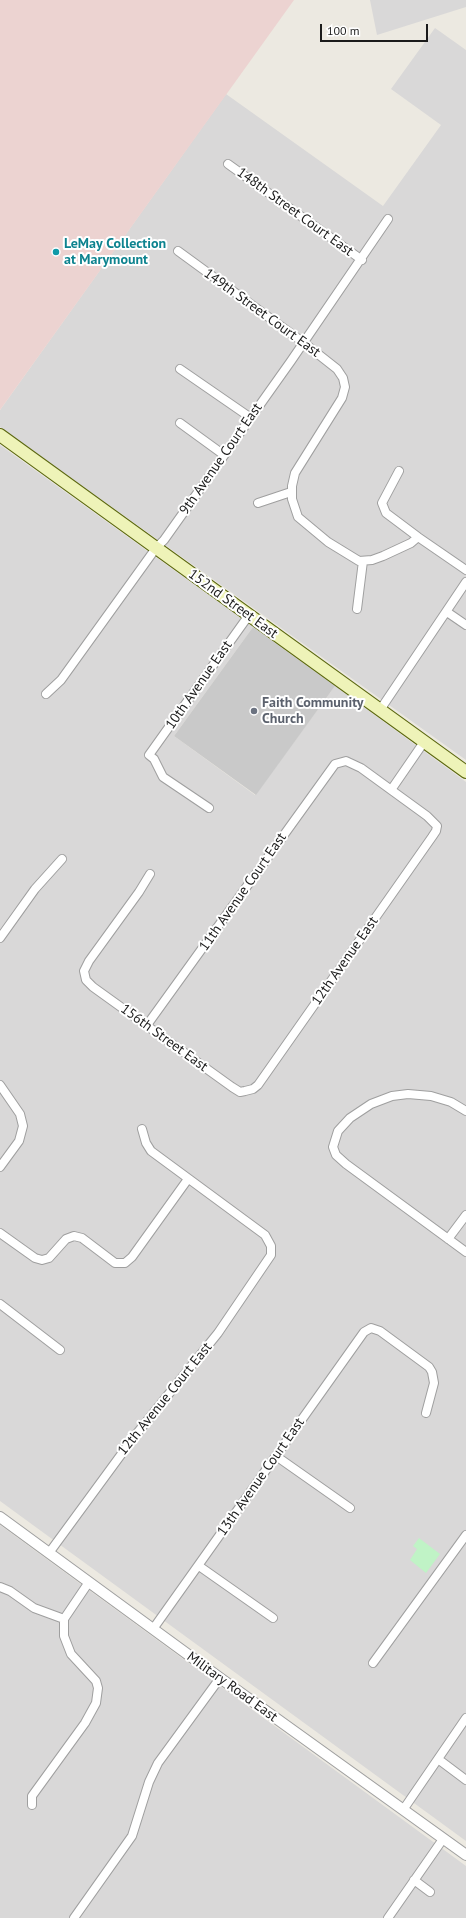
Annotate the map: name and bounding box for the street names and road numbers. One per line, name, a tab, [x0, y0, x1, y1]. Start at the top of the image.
street label: 148th Street Court East	[233, 164, 357, 260]
street label: 149th Street Court East	[200, 265, 324, 361]
street label: 9th Avenue Court East	[176, 400, 266, 518]
street label: 152nd Street East	[185, 566, 281, 642]
street label: 10th Avenue East	[162, 638, 236, 732]
street label: 11th Avenue Court East	[196, 830, 290, 954]
street label: 12th Avenue East	[308, 914, 382, 1008]
street label: 156th Street East	[117, 1001, 211, 1075]
street label: 12th Avenue Court East	[114, 1339, 216, 1459]
street label: 13th Avenue Court East	[214, 1415, 308, 1539]
street label: Military Road East	[183, 1649, 281, 1725]

